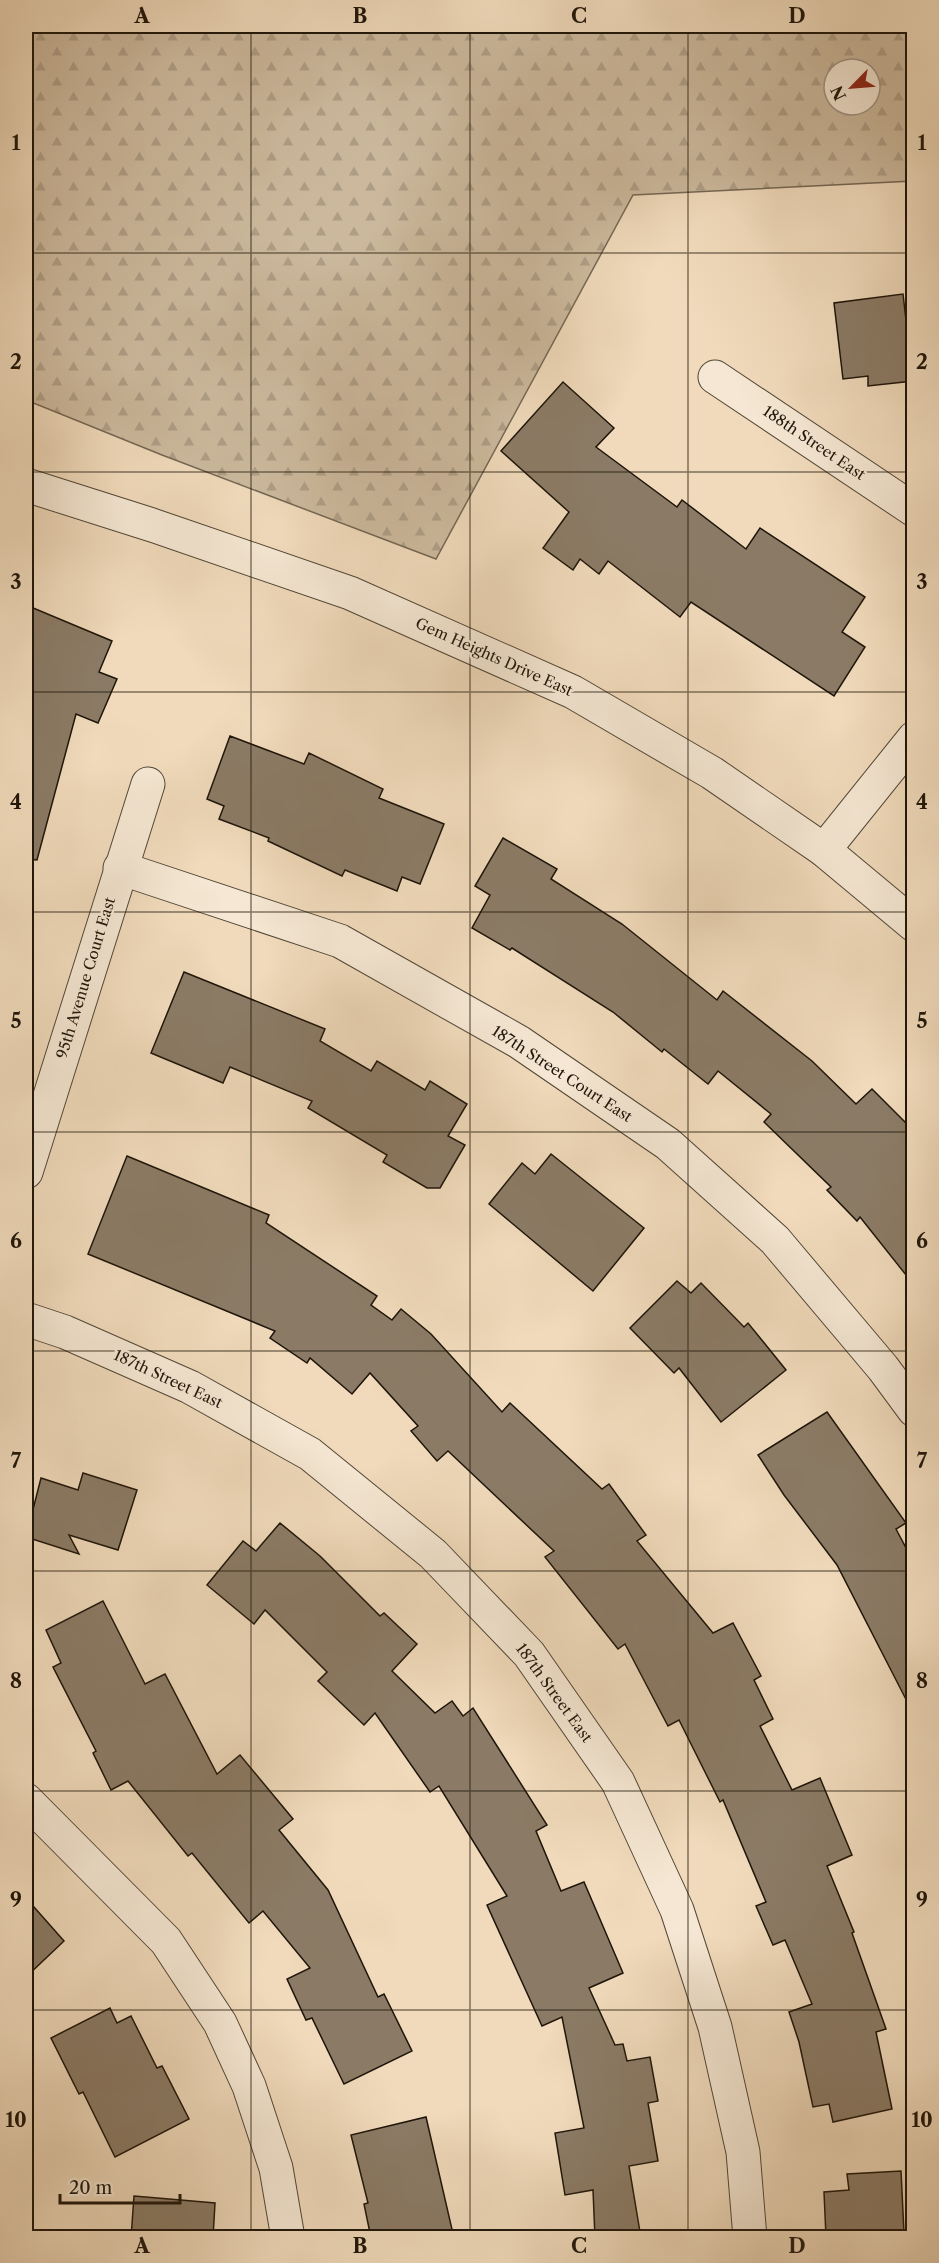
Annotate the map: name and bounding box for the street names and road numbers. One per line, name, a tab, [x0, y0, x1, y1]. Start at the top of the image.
street label: 188th Street East	[760, 401, 870, 484]
street label: Gem Heights Drive East	[413, 613, 576, 700]
street label: 95th Avenue Court East	[52, 894, 119, 1061]
street label: 187th Street Court East	[489, 1021, 637, 1126]
street label: 187th Street East	[111, 1345, 226, 1412]
street label: 187th Street East	[512, 1639, 597, 1746]

